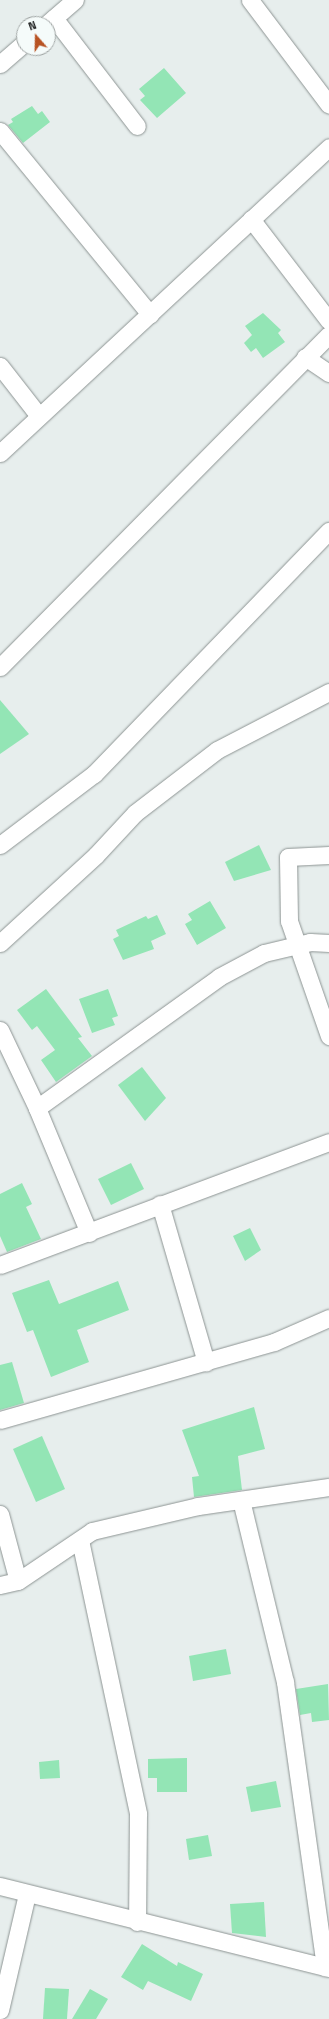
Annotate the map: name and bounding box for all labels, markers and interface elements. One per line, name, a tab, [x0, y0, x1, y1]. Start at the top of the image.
north arrow	[16, 16, 56, 56]
text: N	[26, 17, 39, 34]

